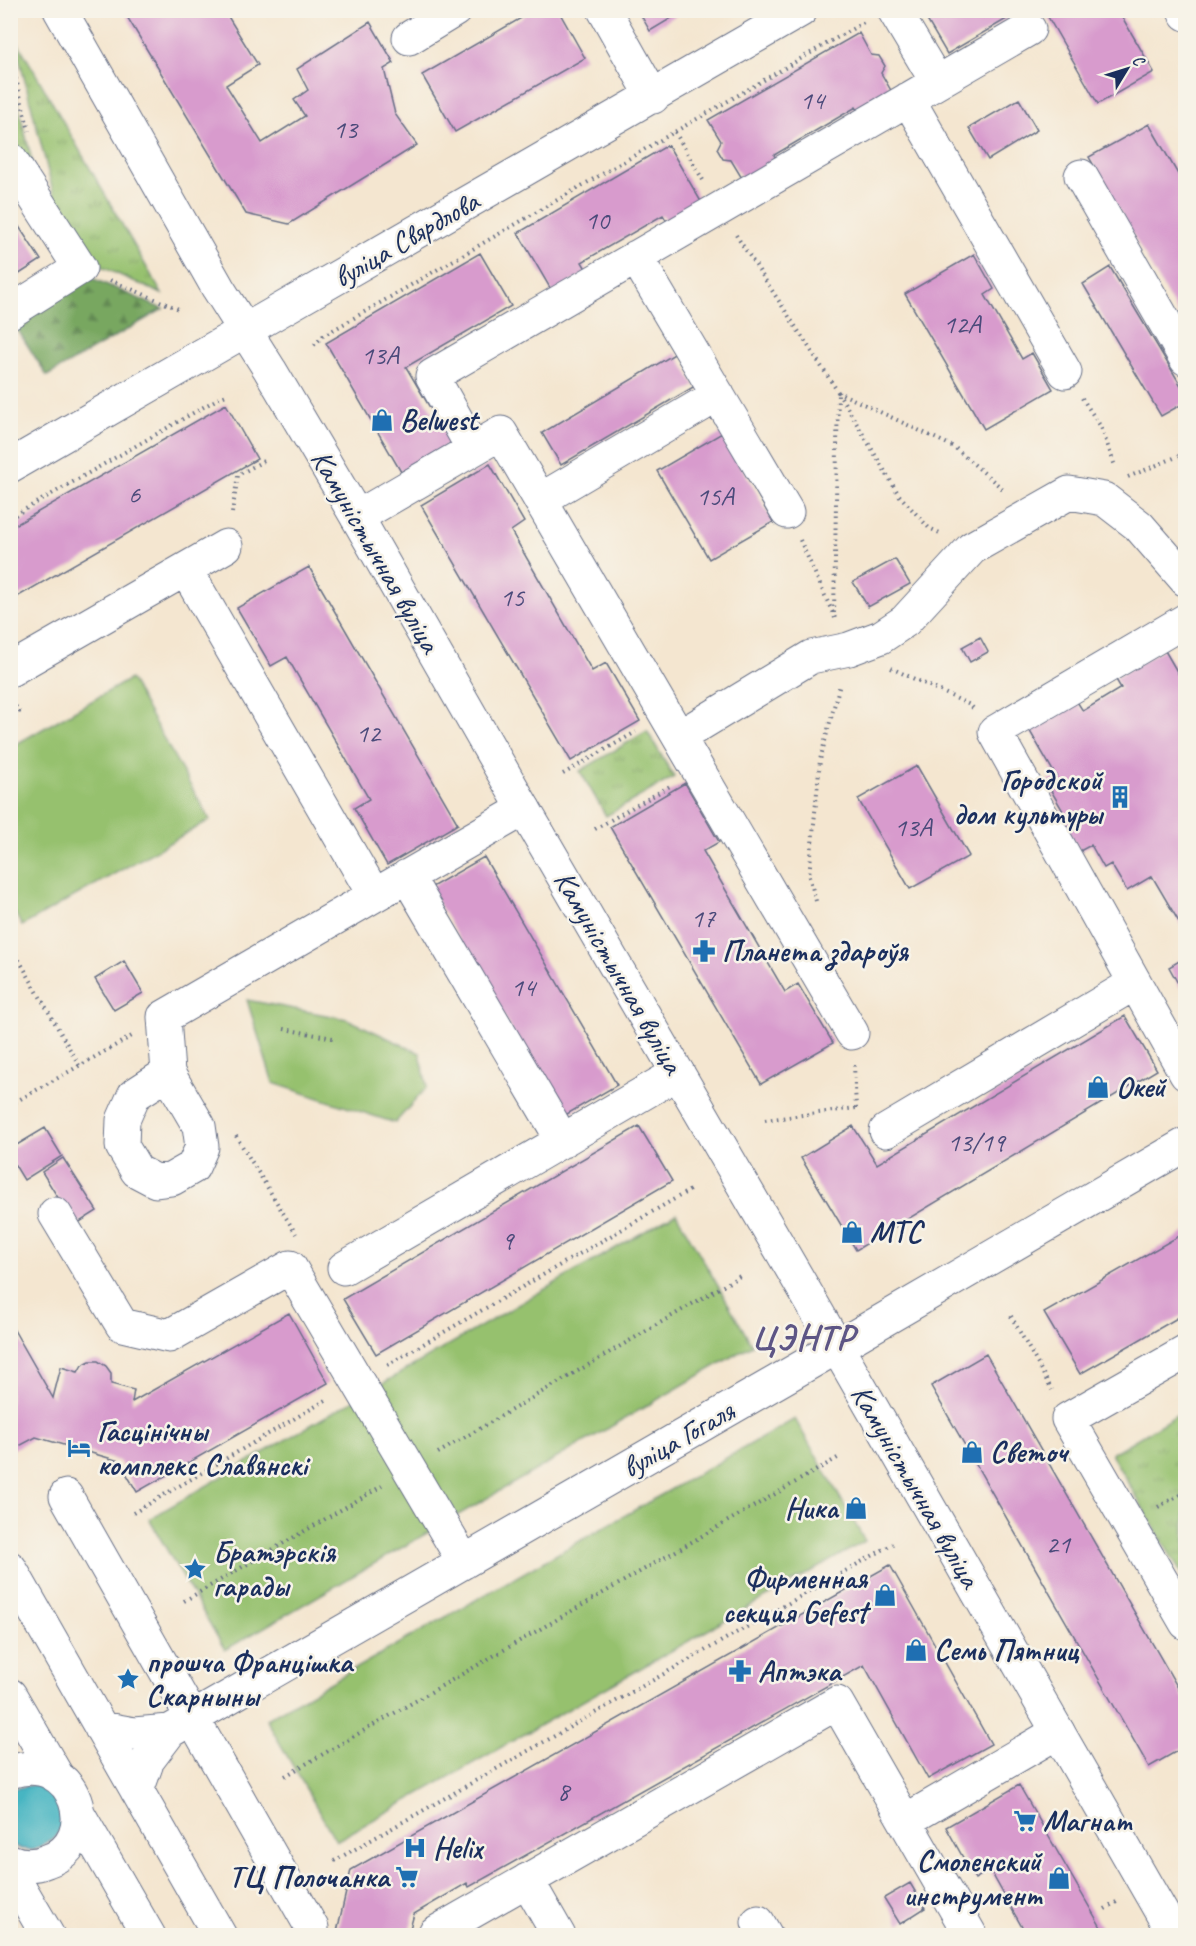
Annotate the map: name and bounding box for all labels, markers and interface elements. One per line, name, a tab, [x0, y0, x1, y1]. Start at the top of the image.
north arrow	[1097, 39, 1157, 99]
text: С	[1128, 51, 1150, 71]
house number: 14	[800, 83, 827, 117]
house number: 13	[333, 112, 359, 146]
street label: вуліца Свярдлова	[326, 181, 487, 296]
house number: 10	[585, 203, 611, 237]
house number: 12А	[943, 307, 982, 341]
house number: 13А	[361, 338, 400, 372]
place label: Belwest	[400, 401, 480, 439]
shop icon: Belwest	[369, 407, 395, 433]
street label: Камуністычная вуліца	[303, 443, 450, 661]
house number: 6	[128, 477, 141, 511]
house number: 15А	[696, 479, 735, 513]
house number: 15	[500, 580, 526, 614]
house number: 12	[356, 716, 382, 750]
place label: Городской дом культуры	[953, 761, 1104, 834]
building icon: Городской дом культуры	[1107, 784, 1133, 810]
house number: 13А	[894, 810, 933, 844]
street label: Камуністычная вуліца	[546, 864, 693, 1082]
house number: 17	[691, 901, 717, 935]
place label: Планета здароўя	[722, 932, 910, 971]
pharmacy icon: Планета здароўя	[691, 938, 717, 964]
house number: 14	[511, 970, 538, 1004]
place label: Окей	[1116, 1068, 1167, 1106]
shop icon: Окей	[1085, 1074, 1111, 1100]
house number: 13/19	[947, 1125, 1007, 1159]
place label: МТС	[870, 1213, 925, 1251]
shop icon: МТС	[839, 1219, 865, 1245]
house number: 9	[501, 1223, 515, 1257]
district label: ЦЭНТР	[751, 1314, 859, 1360]
street label: Камуністычная вуліца	[843, 1378, 990, 1596]
street label: вуліца Гогаля	[615, 1391, 742, 1486]
place label: Гасцінічны комплекс Славянскі	[97, 1412, 311, 1484]
place label: Светоч	[990, 1433, 1070, 1471]
hotel icon: Гасцінічны комплекс Славянскі	[66, 1435, 92, 1461]
shop icon: Светоч	[959, 1439, 985, 1465]
place label: Ника	[785, 1489, 840, 1527]
shop icon: Ника	[843, 1495, 869, 1521]
house number: 21	[1046, 1527, 1072, 1561]
place label: Братэрскія гарады	[213, 1533, 337, 1605]
place icon: Братэрскія гарады	[182, 1556, 208, 1582]
place label: Фирменная секция Gefest	[723, 1559, 872, 1631]
shop icon: Фирменная секция Gefest	[872, 1582, 898, 1608]
place label: Семь Пятниц	[934, 1631, 1079, 1669]
shop icon: Семь Пятниц	[903, 1637, 929, 1663]
place label: прошча Францішка Скарныны	[146, 1643, 355, 1715]
place label: Аптэка	[758, 1652, 843, 1690]
pharmacy icon: Аптэка	[727, 1658, 753, 1684]
place icon: прошча Францішка Скарныны	[115, 1666, 141, 1692]
house number: 8	[557, 1774, 572, 1808]
place label: Магнат	[1043, 1802, 1133, 1840]
supermarket icon: Магнат	[1012, 1808, 1038, 1834]
place label: Helix	[433, 1829, 485, 1867]
hospital icon: Helix	[402, 1835, 428, 1861]
place label: Смоленский инструмент	[903, 1842, 1044, 1915]
place label: ТЦ Полочанка	[229, 1858, 392, 1896]
supermarket icon: ТЦ Полочанка	[394, 1864, 420, 1890]
shop icon: Смоленский инструмент	[1046, 1865, 1072, 1891]

